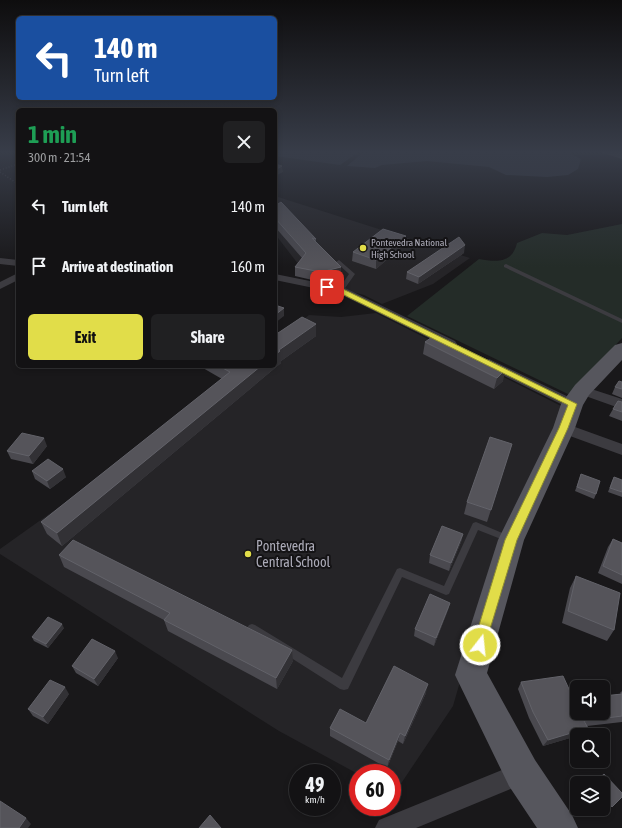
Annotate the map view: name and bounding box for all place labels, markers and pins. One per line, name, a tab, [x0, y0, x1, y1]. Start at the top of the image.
place label: Pontevedra National High School	[371, 237, 448, 260]
marker: Pontevedra National High School	[358, 243, 368, 253]
pin	[310, 270, 344, 304]
place label: Pontevedra Central School	[256, 538, 330, 570]
marker: Pontevedra Central School	[243, 549, 253, 559]

